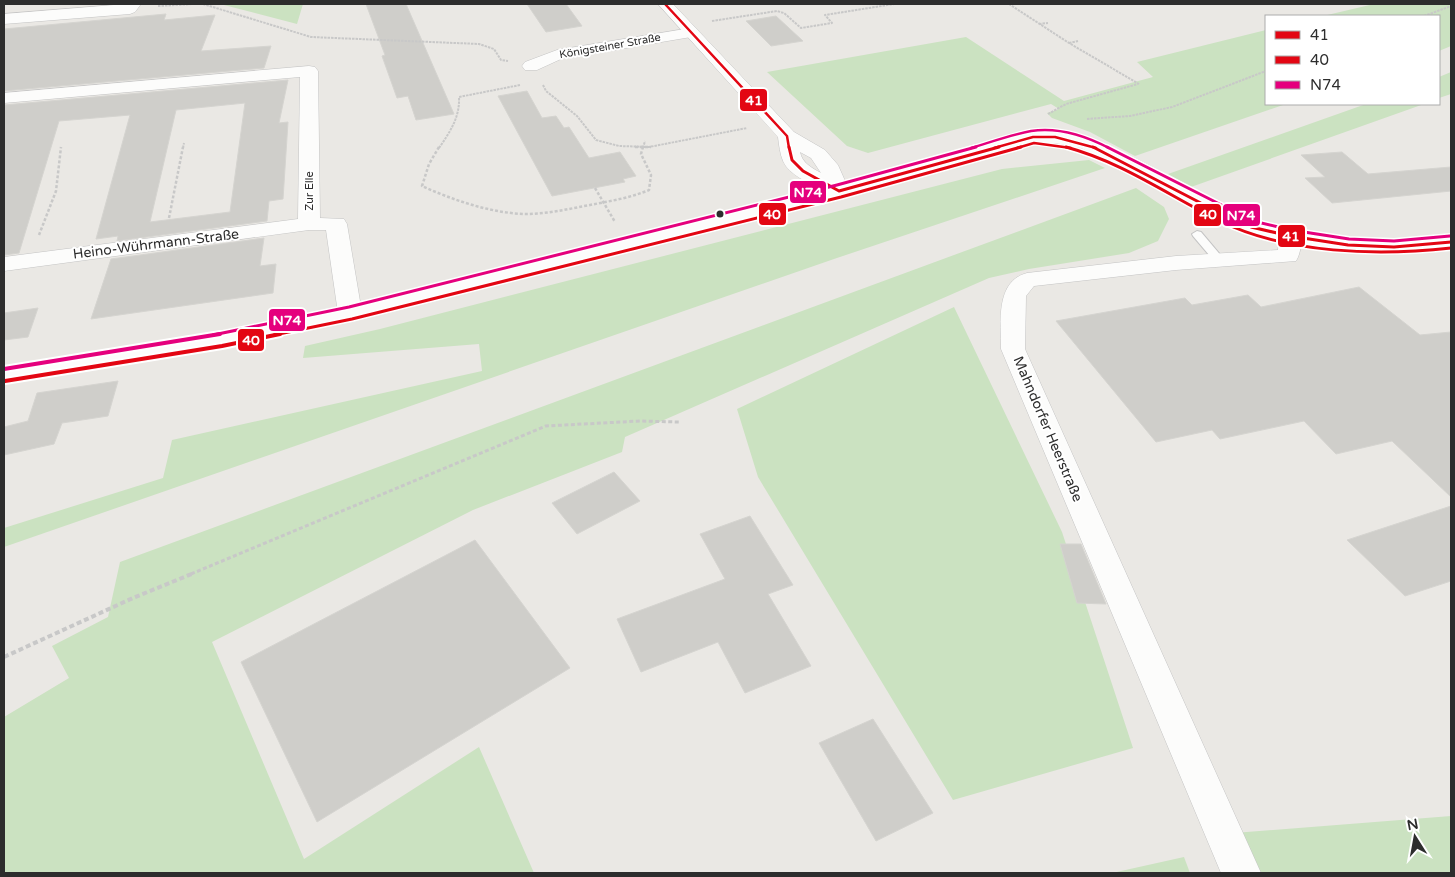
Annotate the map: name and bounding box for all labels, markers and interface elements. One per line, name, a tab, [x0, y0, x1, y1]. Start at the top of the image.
legend	[1265, 15, 1440, 105]
text: 41	[1310, 26, 1329, 44]
street label: Königsteiner Straße	[558, 31, 662, 61]
text: 40	[1310, 51, 1329, 69]
text: N74	[1310, 76, 1341, 94]
line badge: 41	[739, 88, 768, 112]
text: 41	[745, 92, 763, 109]
street label: Zur Elle	[303, 171, 316, 211]
line badge: N74	[789, 180, 827, 204]
text: N74	[794, 184, 823, 201]
line badge: 40	[758, 202, 787, 226]
line badge: 40	[1193, 203, 1222, 227]
line badge: N74	[1222, 203, 1261, 227]
text: 40	[763, 206, 781, 223]
text: 40	[1199, 206, 1217, 223]
text: N74	[1227, 207, 1256, 224]
unlabelled marker	[715, 209, 725, 219]
line badge: 41	[1277, 224, 1306, 248]
street label: Heino-Wührmann-Straße	[72, 225, 240, 263]
text: 41	[1282, 228, 1300, 245]
line badge: N74	[268, 308, 306, 332]
text: N74	[273, 312, 302, 329]
line badge: 40	[237, 328, 265, 352]
text: 40	[242, 332, 260, 349]
street label: Mahndorfer Heerstraße	[1010, 354, 1086, 504]
north arrow	[1390, 812, 1440, 862]
text: N	[1405, 815, 1420, 834]

